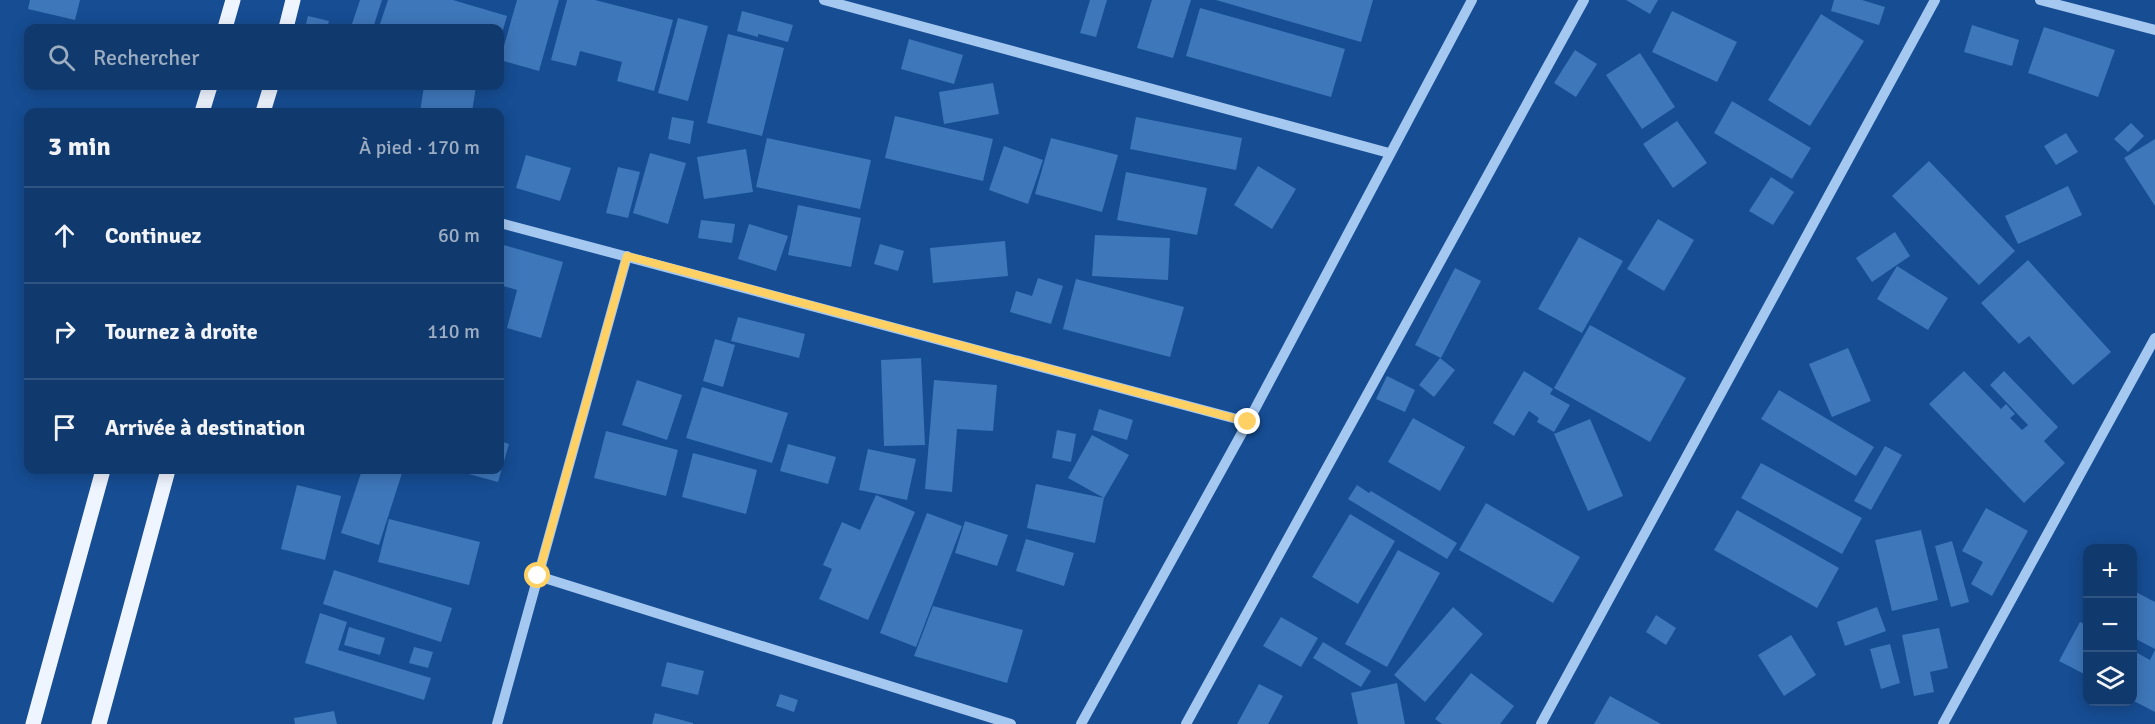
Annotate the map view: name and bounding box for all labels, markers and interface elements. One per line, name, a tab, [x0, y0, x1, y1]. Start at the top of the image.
search box	[24, 24, 504, 90]
icon: search	[45, 41, 78, 74]
text: Rechercher	[93, 44, 199, 71]
text: 3 min	[48, 131, 111, 163]
text: À pied · 170 m	[359, 135, 480, 160]
icon: ahead	[48, 219, 81, 252]
text: Continuez	[105, 222, 201, 249]
text: 60 m	[438, 223, 480, 248]
icon: right	[48, 315, 81, 348]
text: Tournez à droite	[105, 318, 258, 345]
text: 110 m	[427, 319, 480, 344]
route end	[1234, 408, 1260, 434]
icon: arrive	[48, 411, 81, 444]
text: Arrivée à destination	[105, 414, 305, 441]
map controls	[2083, 544, 2137, 706]
button: +	[2083, 544, 2137, 598]
route start	[524, 562, 550, 588]
button: −	[2083, 598, 2137, 652]
button: layers	[2083, 652, 2137, 706]

